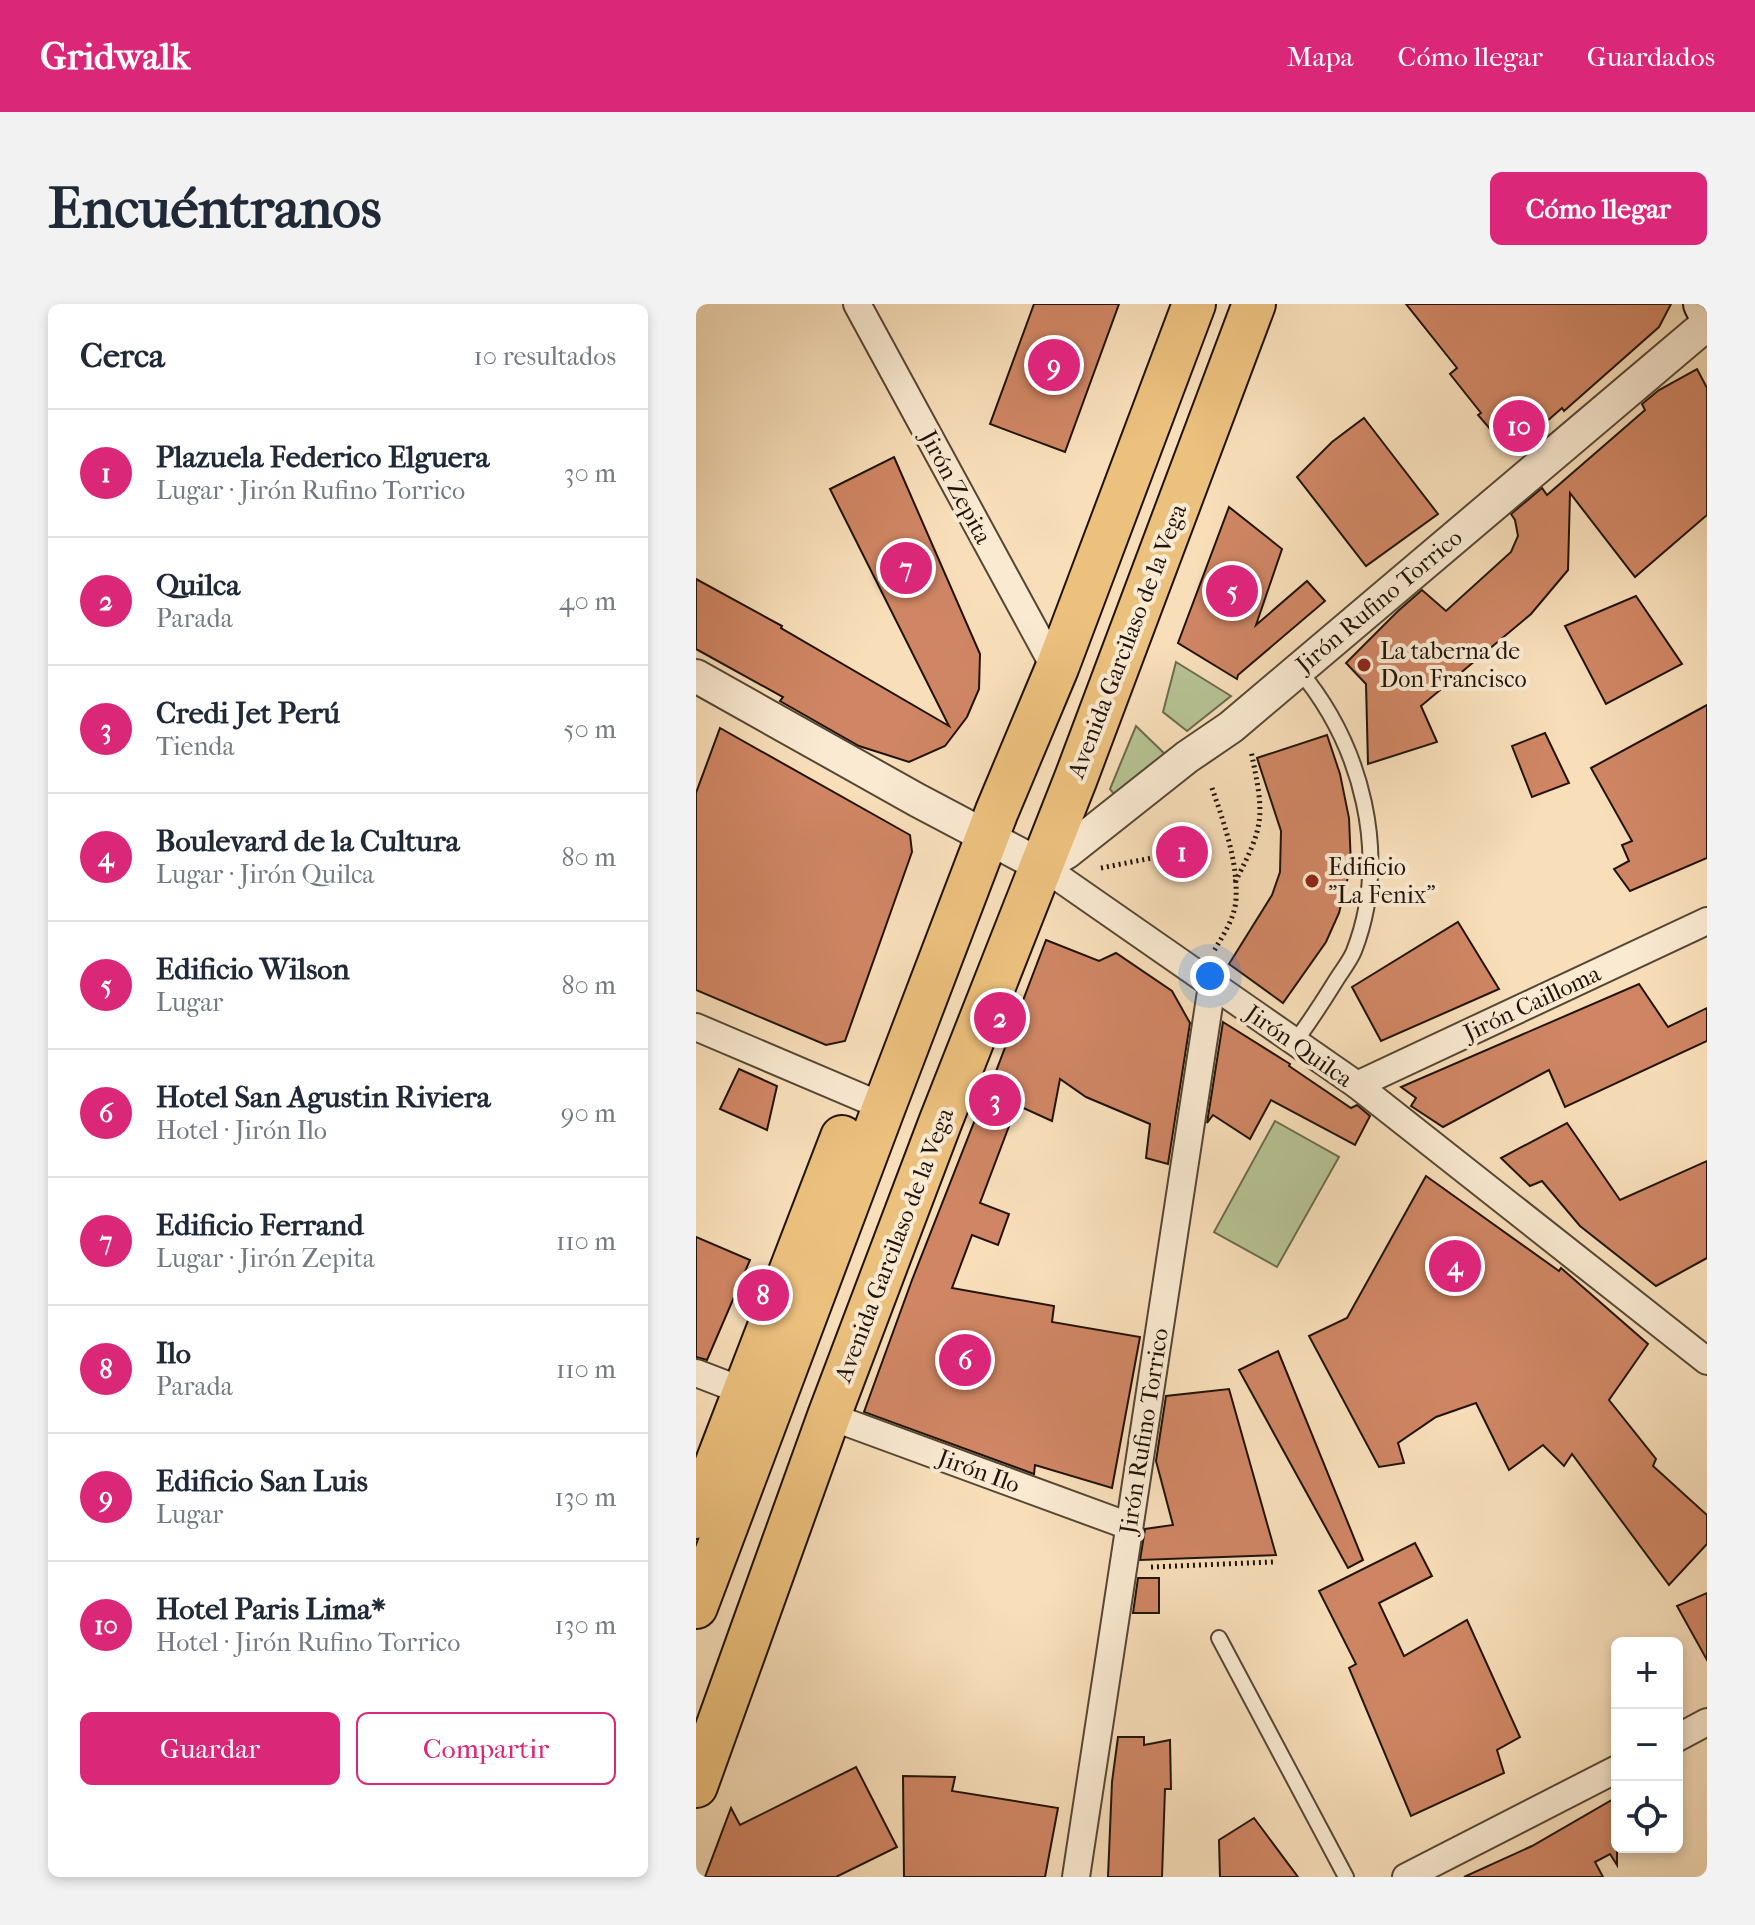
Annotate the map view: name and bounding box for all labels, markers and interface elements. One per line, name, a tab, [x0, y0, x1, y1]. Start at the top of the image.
text: Gridwalk	[40, 34, 190, 79]
text: Mapa	[1287, 40, 1354, 73]
text: Cómo llegar	[1398, 40, 1543, 73]
text: Guardados	[1587, 40, 1715, 73]
button: Cómo llegar	[1490, 172, 1707, 245]
text: Encuéntranos	[48, 176, 381, 241]
pin: 9	[1028, 335, 1080, 395]
text: Cerca	[80, 336, 165, 376]
text: 10 resultados	[474, 341, 616, 372]
pin: 10	[1493, 396, 1545, 456]
street label: Jirón Zepita	[913, 424, 998, 549]
text: Plazuela Federico Elguera	[156, 440, 489, 475]
text: 1	[101, 458, 111, 489]
text: 30 m	[564, 458, 616, 489]
text: Lugar · Jirón Rufino Torrico	[156, 475, 465, 506]
street label: Avenida Garcilaso de la Vega	[1061, 499, 1193, 783]
street label: Jirón Rufino Torrico	[1289, 523, 1468, 680]
pin: 7	[880, 538, 932, 598]
pin: 5	[1206, 561, 1258, 621]
text: Quilca	[156, 568, 240, 603]
text: 2	[99, 586, 113, 617]
text: 40 m	[559, 586, 616, 617]
text: Parada	[156, 603, 233, 634]
place label: La taberna de Don Francisco	[1380, 637, 1527, 693]
marker: La taberna de Don Francisco	[1355, 656, 1373, 674]
text: Credi Jet Perú	[156, 696, 340, 731]
text: 3	[101, 714, 111, 745]
text: 50 m	[563, 714, 616, 745]
text: Tienda	[156, 731, 235, 762]
pin: 1	[1156, 822, 1208, 882]
text: Boulevard de la Cultura	[156, 824, 460, 859]
text: 4	[98, 842, 114, 873]
text: 80 m	[561, 842, 616, 873]
place label: Edificio "La Fenix"	[1328, 853, 1436, 909]
text: Lugar · Jirón Quilca	[156, 859, 374, 890]
marker: Edificio "La Fenix"	[1303, 872, 1321, 890]
text: Edificio Wilson	[156, 952, 350, 987]
your location	[1190, 956, 1230, 996]
street label: Jirón Cailloma	[1457, 959, 1606, 1048]
text: 5	[100, 970, 112, 1001]
text: 80 m	[561, 970, 616, 1001]
text: Lugar	[156, 987, 223, 1018]
pin: 2	[974, 988, 1026, 1048]
street label: Jirón Quilca	[1238, 998, 1359, 1094]
pin: 3	[969, 1070, 1021, 1130]
text: Hotel San Agustin Riviera	[156, 1080, 491, 1115]
text: 6	[99, 1098, 113, 1129]
text: 90 m	[561, 1098, 616, 1129]
street label: Avenida Garcilaso de la Vega	[828, 1103, 960, 1387]
text: Hotel · Jirón Ilo	[156, 1115, 327, 1146]
text: Edificio Ferrand	[156, 1208, 364, 1243]
text: 7	[100, 1226, 112, 1257]
text: 110 m	[556, 1226, 616, 1257]
pin: 4	[1429, 1236, 1481, 1296]
text: Lugar · Jirón Zepita	[156, 1243, 375, 1274]
pin: 8	[737, 1265, 789, 1325]
street label: Jirón Rufino Torrico	[1114, 1326, 1174, 1538]
pin: 6	[939, 1330, 991, 1390]
text: Ilo	[156, 1336, 191, 1371]
text: 8	[99, 1354, 113, 1385]
text: 110 m	[556, 1354, 616, 1385]
text: Parada	[156, 1371, 233, 1402]
street label: Jirón Ilo	[932, 1443, 1024, 1499]
text: Edificio San Luis	[156, 1464, 368, 1499]
text: 9	[99, 1482, 113, 1513]
text: 130 m	[555, 1482, 616, 1513]
text: Lugar	[156, 1499, 223, 1530]
text: Hotel Paris Lima*	[156, 1592, 386, 1627]
text: 10	[94, 1610, 118, 1641]
text: 130 m	[555, 1610, 616, 1641]
text: Hotel · Jirón Rufino Torrico	[156, 1627, 460, 1658]
map controls	[1611, 1637, 1683, 1853]
button: +	[1611, 1637, 1683, 1709]
button: −	[1611, 1709, 1683, 1781]
button: Guardar	[80, 1712, 340, 1785]
button: Compartir	[356, 1712, 616, 1785]
button: locate	[1611, 1781, 1683, 1853]

